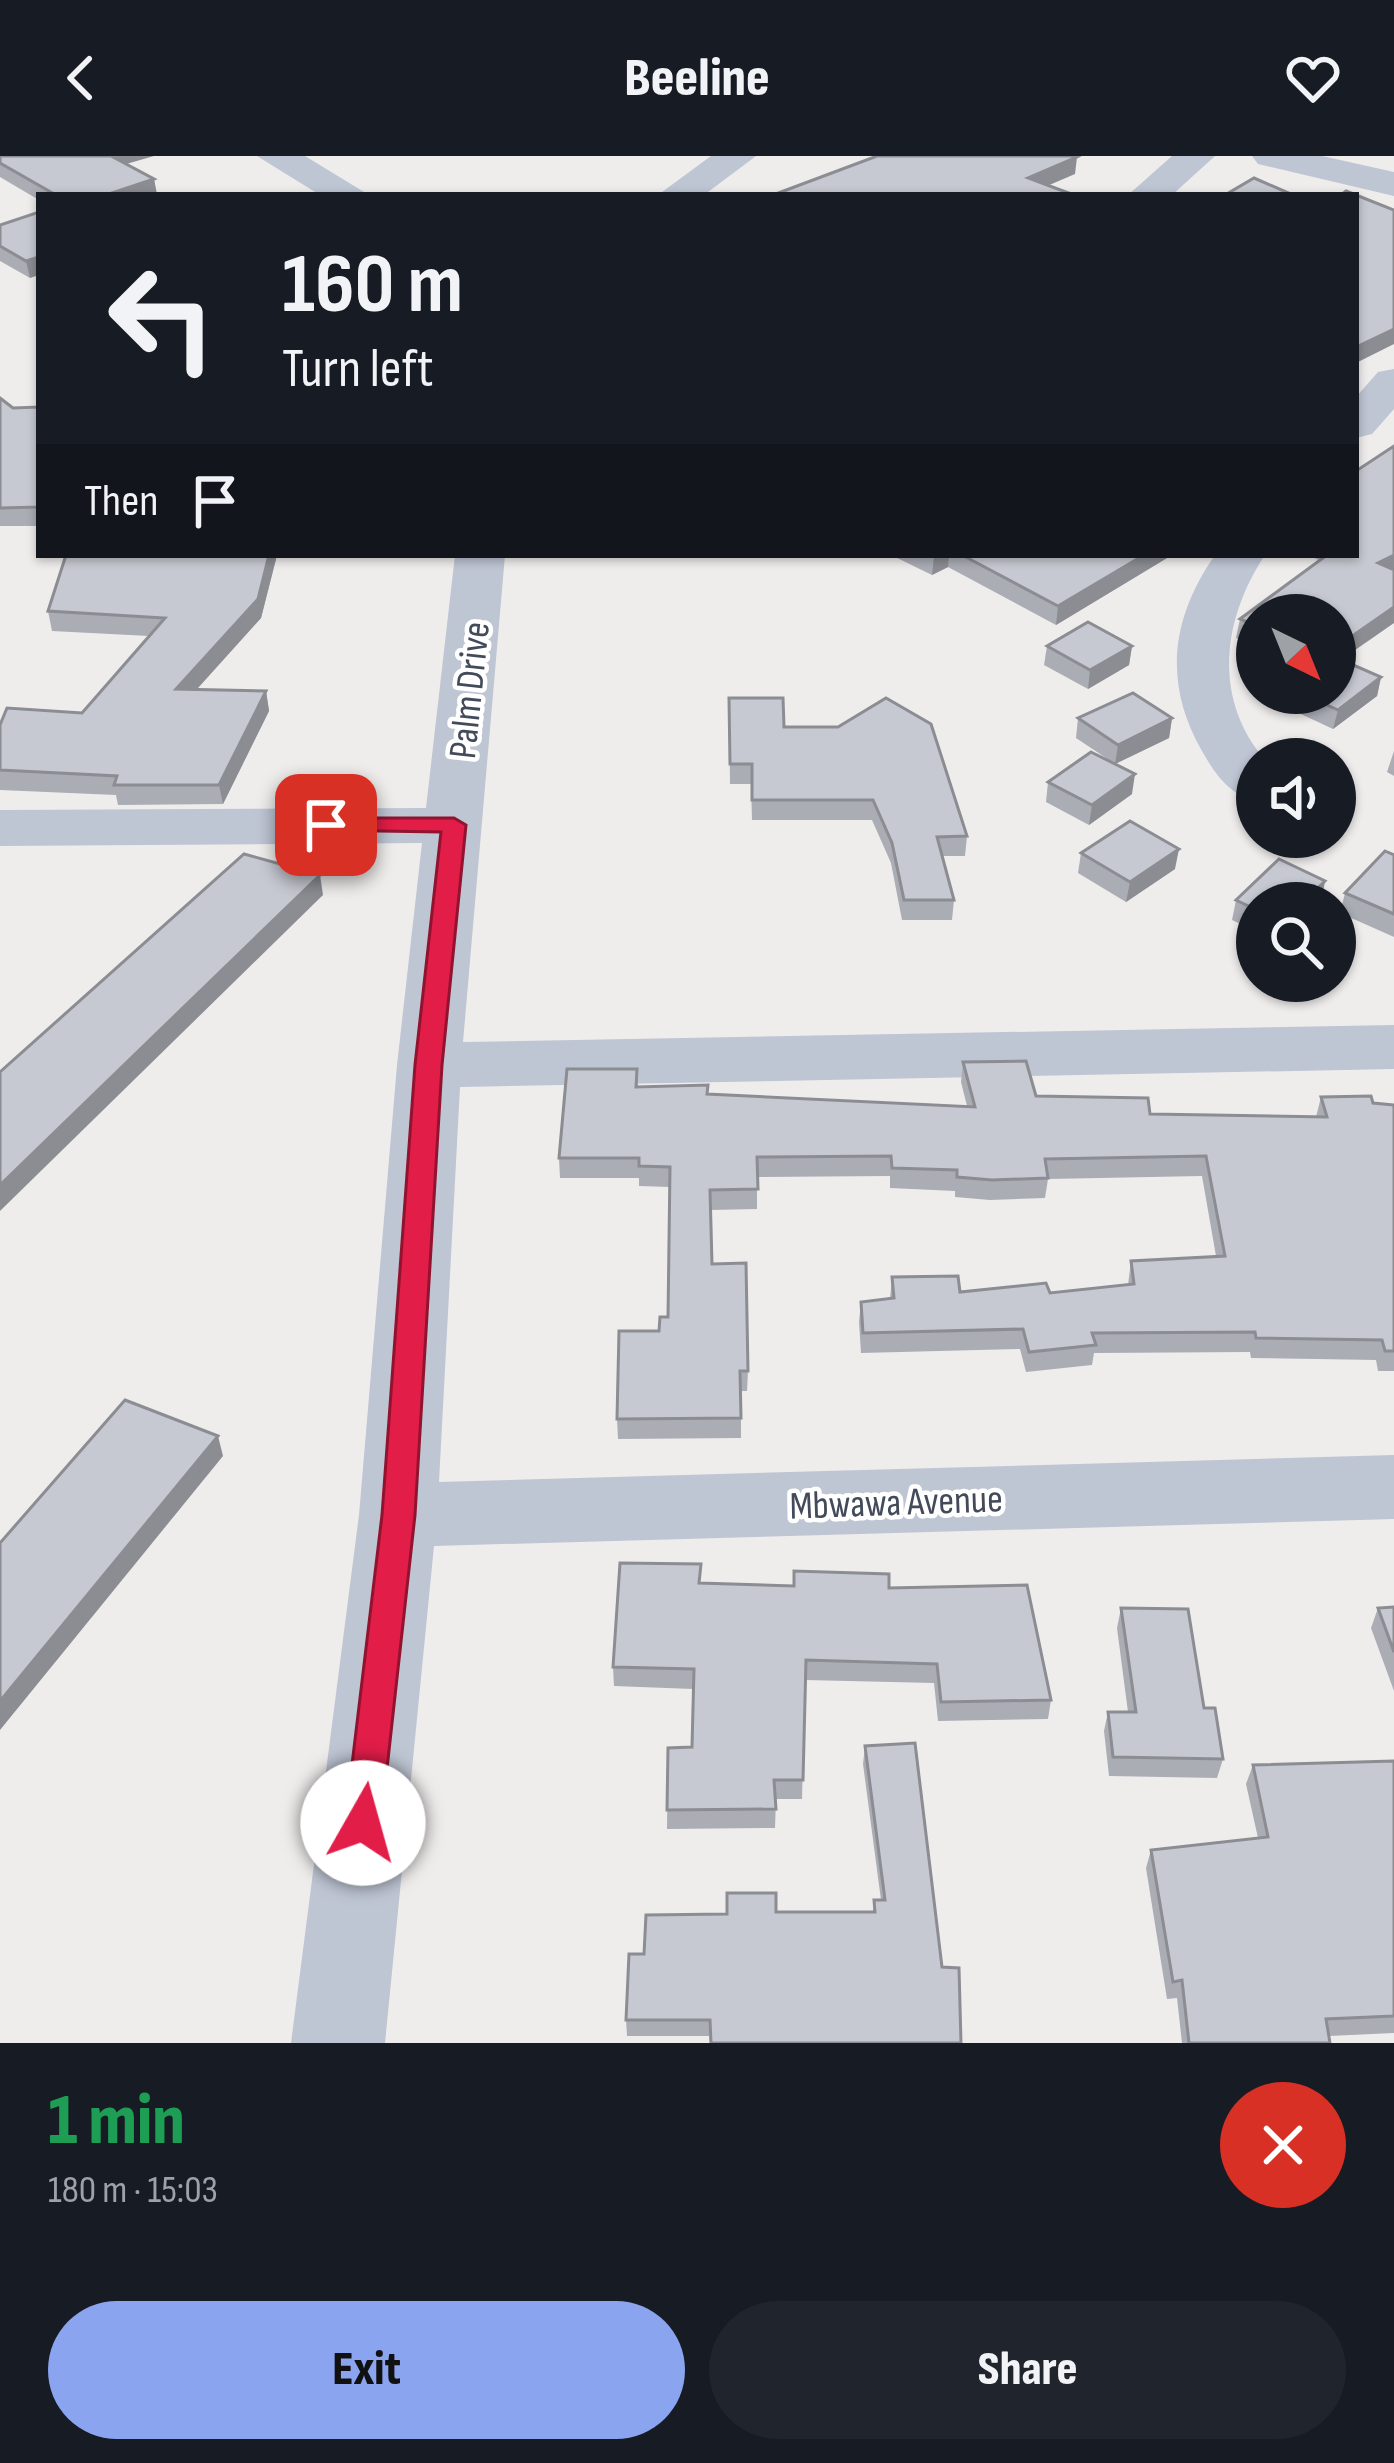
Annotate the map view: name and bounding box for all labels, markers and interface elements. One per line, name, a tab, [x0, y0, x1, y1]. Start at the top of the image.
icon: back	[48, 45, 114, 111]
icon: heart	[1280, 45, 1346, 111]
text: Beeline	[624, 46, 770, 111]
text: 160 m	[282, 235, 463, 336]
icon: left	[84, 240, 240, 396]
text: Turn left	[282, 337, 434, 402]
icon: arrive	[182, 468, 248, 534]
text: Then	[84, 474, 158, 529]
north arrow	[1236, 594, 1356, 714]
map controls	[1236, 594, 1356, 1002]
street label: Palm Drive	[440, 619, 501, 761]
button: sound	[1236, 738, 1356, 858]
pin	[275, 774, 377, 876]
icon: arrive	[293, 792, 359, 858]
button: search	[1236, 882, 1356, 1002]
street label: Mbwawa Avenue	[789, 1476, 1004, 1531]
position arrow	[300, 1760, 426, 1886]
text: 1 min	[48, 2078, 185, 2165]
button: close	[1220, 2082, 1346, 2208]
text: 180 m · 15:03	[48, 2167, 218, 2214]
button: Exit	[48, 2301, 685, 2439]
button: Share	[709, 2301, 1346, 2439]

